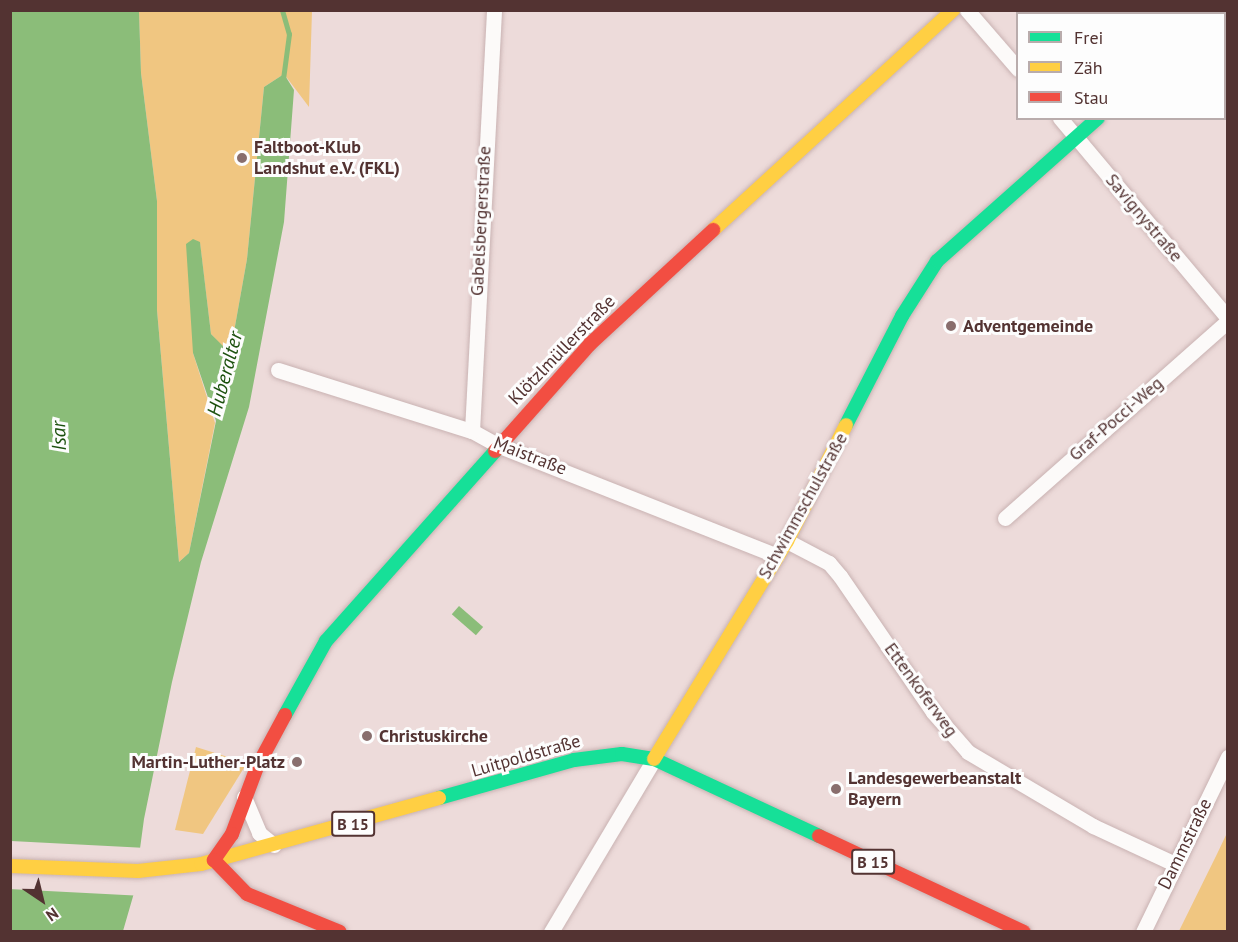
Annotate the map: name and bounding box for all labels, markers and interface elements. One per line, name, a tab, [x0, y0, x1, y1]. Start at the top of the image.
legend	[1016, 12, 1226, 120]
text: Frei	[1074, 26, 1103, 49]
text: Zäh	[1074, 56, 1103, 79]
text: Stau	[1074, 86, 1108, 109]
place label: Faltboot-Klub Landshut e.V. (FKL)	[254, 137, 401, 180]
street label: Gabelsbergerstraße	[466, 145, 496, 297]
marker: Faltboot-Klub Landshut e.V. (FKL)	[235, 151, 249, 165]
street label: Savignystraße	[1101, 170, 1187, 266]
street label: Klötzlmüllerstraße	[504, 291, 620, 409]
place label: Adventgemeinde	[963, 315, 1093, 337]
marker: Adventgemeinde	[944, 319, 958, 333]
water label: Huberalter	[202, 329, 248, 419]
street label: Graf-Pocci-Weg	[1065, 372, 1167, 466]
water label: Isar	[46, 421, 72, 451]
street label: Schwimmschulstraße	[754, 429, 852, 583]
street label: Maistraße	[490, 432, 570, 480]
street label: Ettenkoferweg	[880, 639, 962, 741]
place label: Christuskirche	[379, 725, 488, 747]
marker: Christuskirche	[360, 729, 374, 743]
street label: Luitpoldstraße	[469, 730, 583, 782]
place label: Martin-Luther-Platz	[131, 751, 285, 773]
marker: Martin-Luther-Platz	[290, 755, 304, 769]
place label: Landesgewerbeanstalt Bayern	[848, 768, 1021, 810]
marker: Landesgewerbeanstalt Bayern	[829, 782, 843, 796]
street label: Dammstraße	[1154, 795, 1216, 893]
road number: B 15	[330, 811, 376, 837]
road number: B 15	[850, 849, 896, 875]
north arrow	[12, 870, 72, 930]
text: N	[42, 904, 62, 926]

